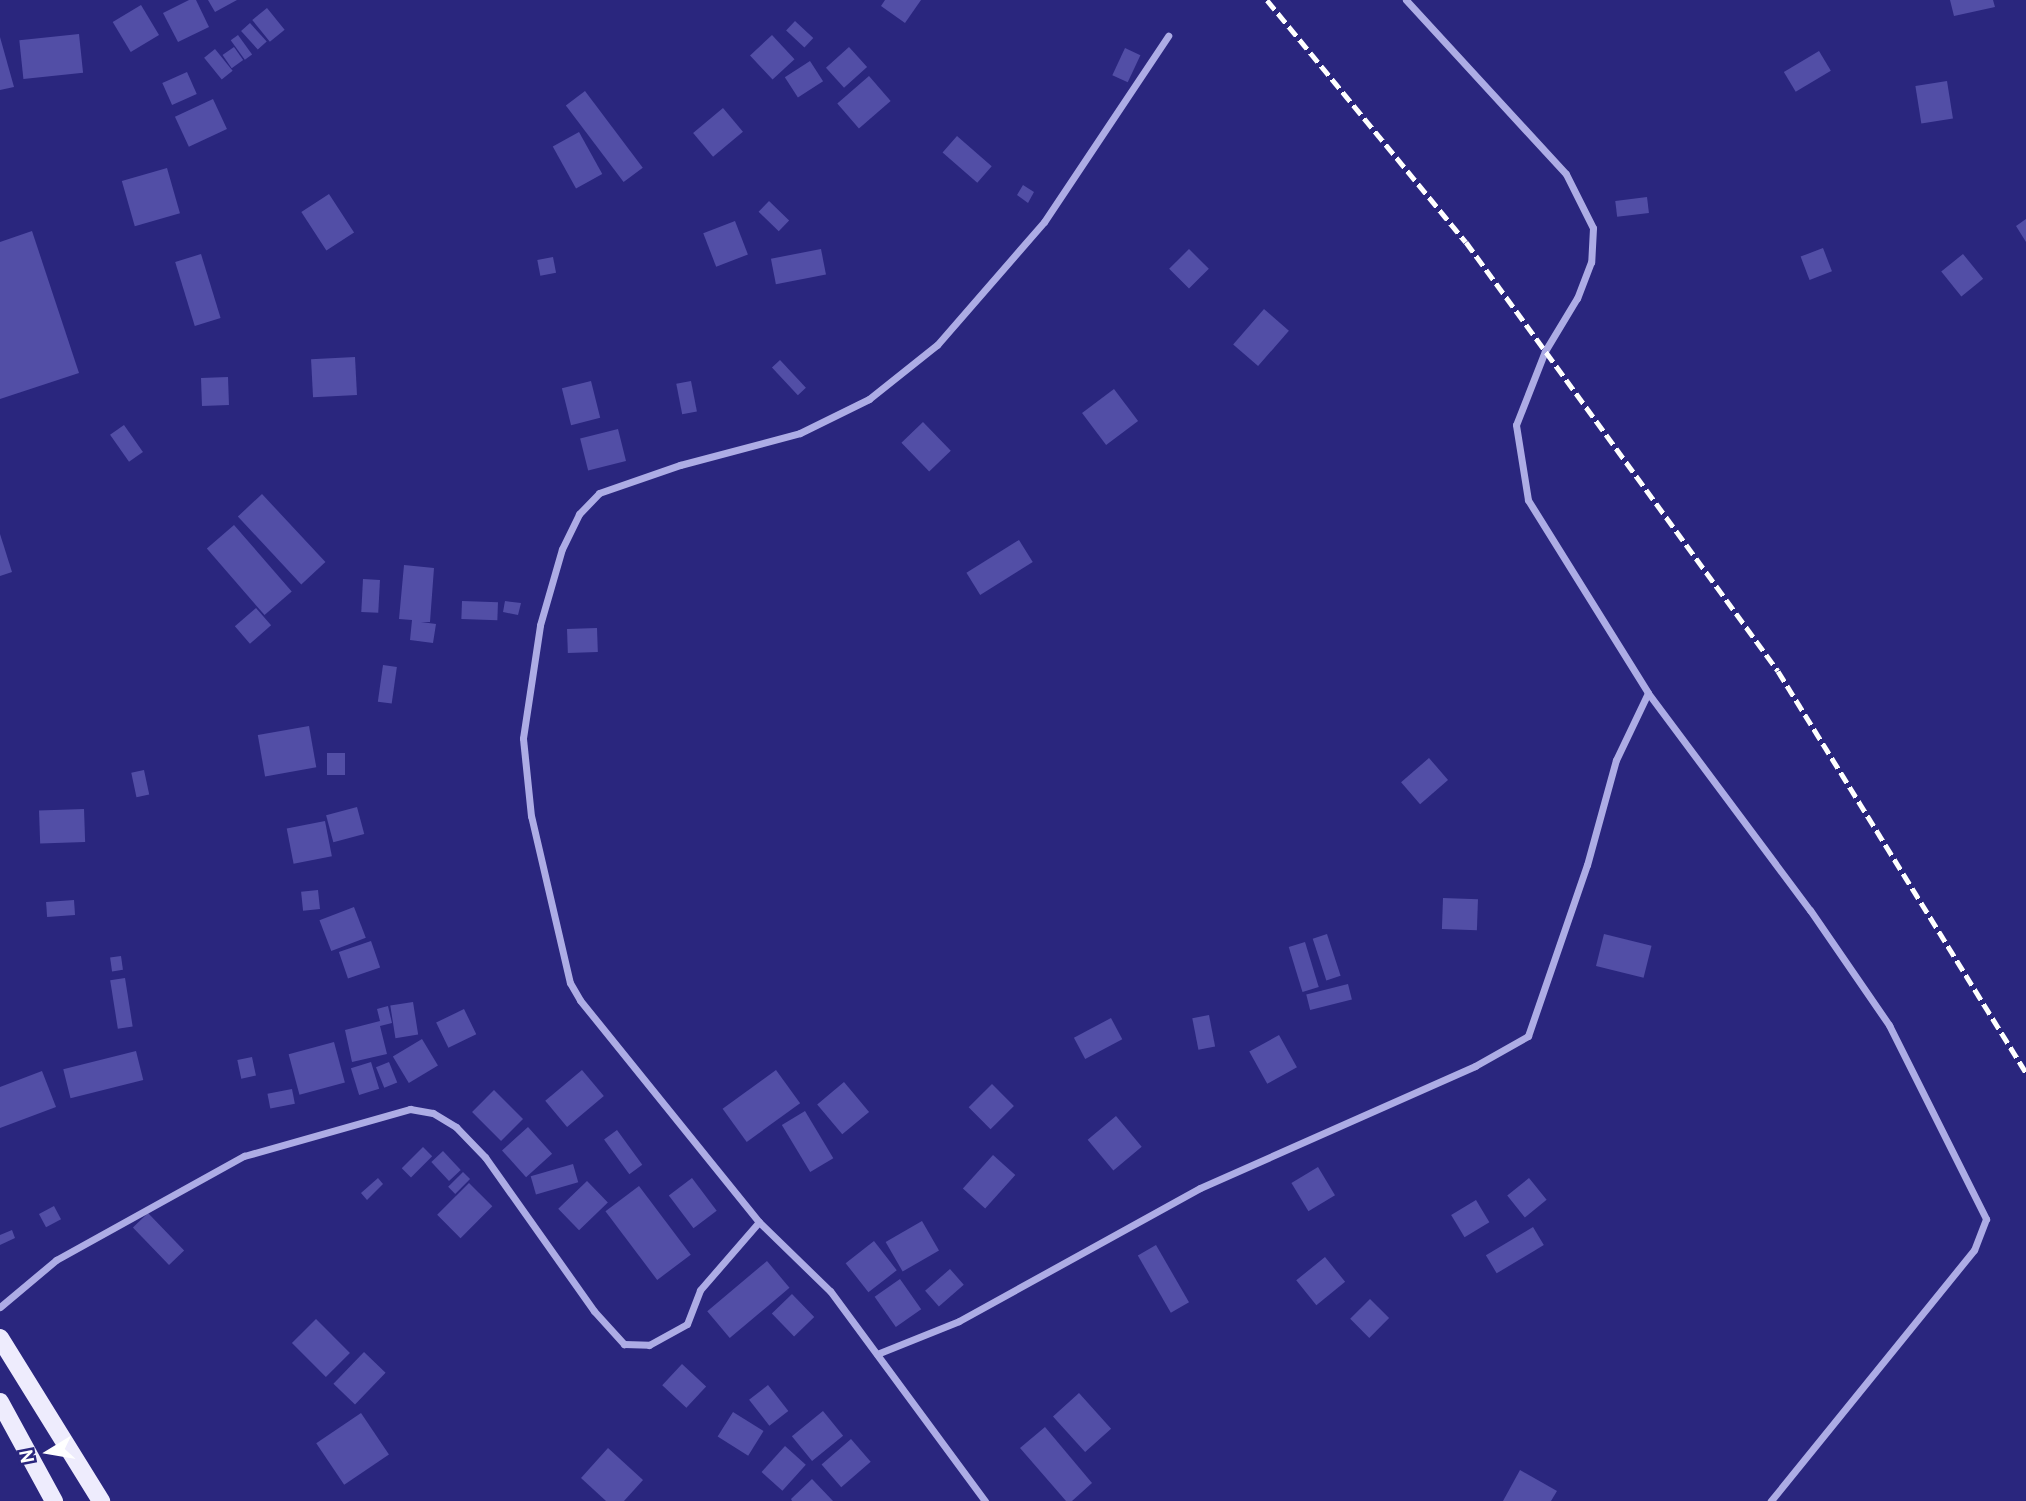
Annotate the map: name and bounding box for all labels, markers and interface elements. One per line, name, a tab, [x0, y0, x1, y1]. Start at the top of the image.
north arrow	[14, 1417, 84, 1487]
text: N	[15, 1447, 41, 1465]

